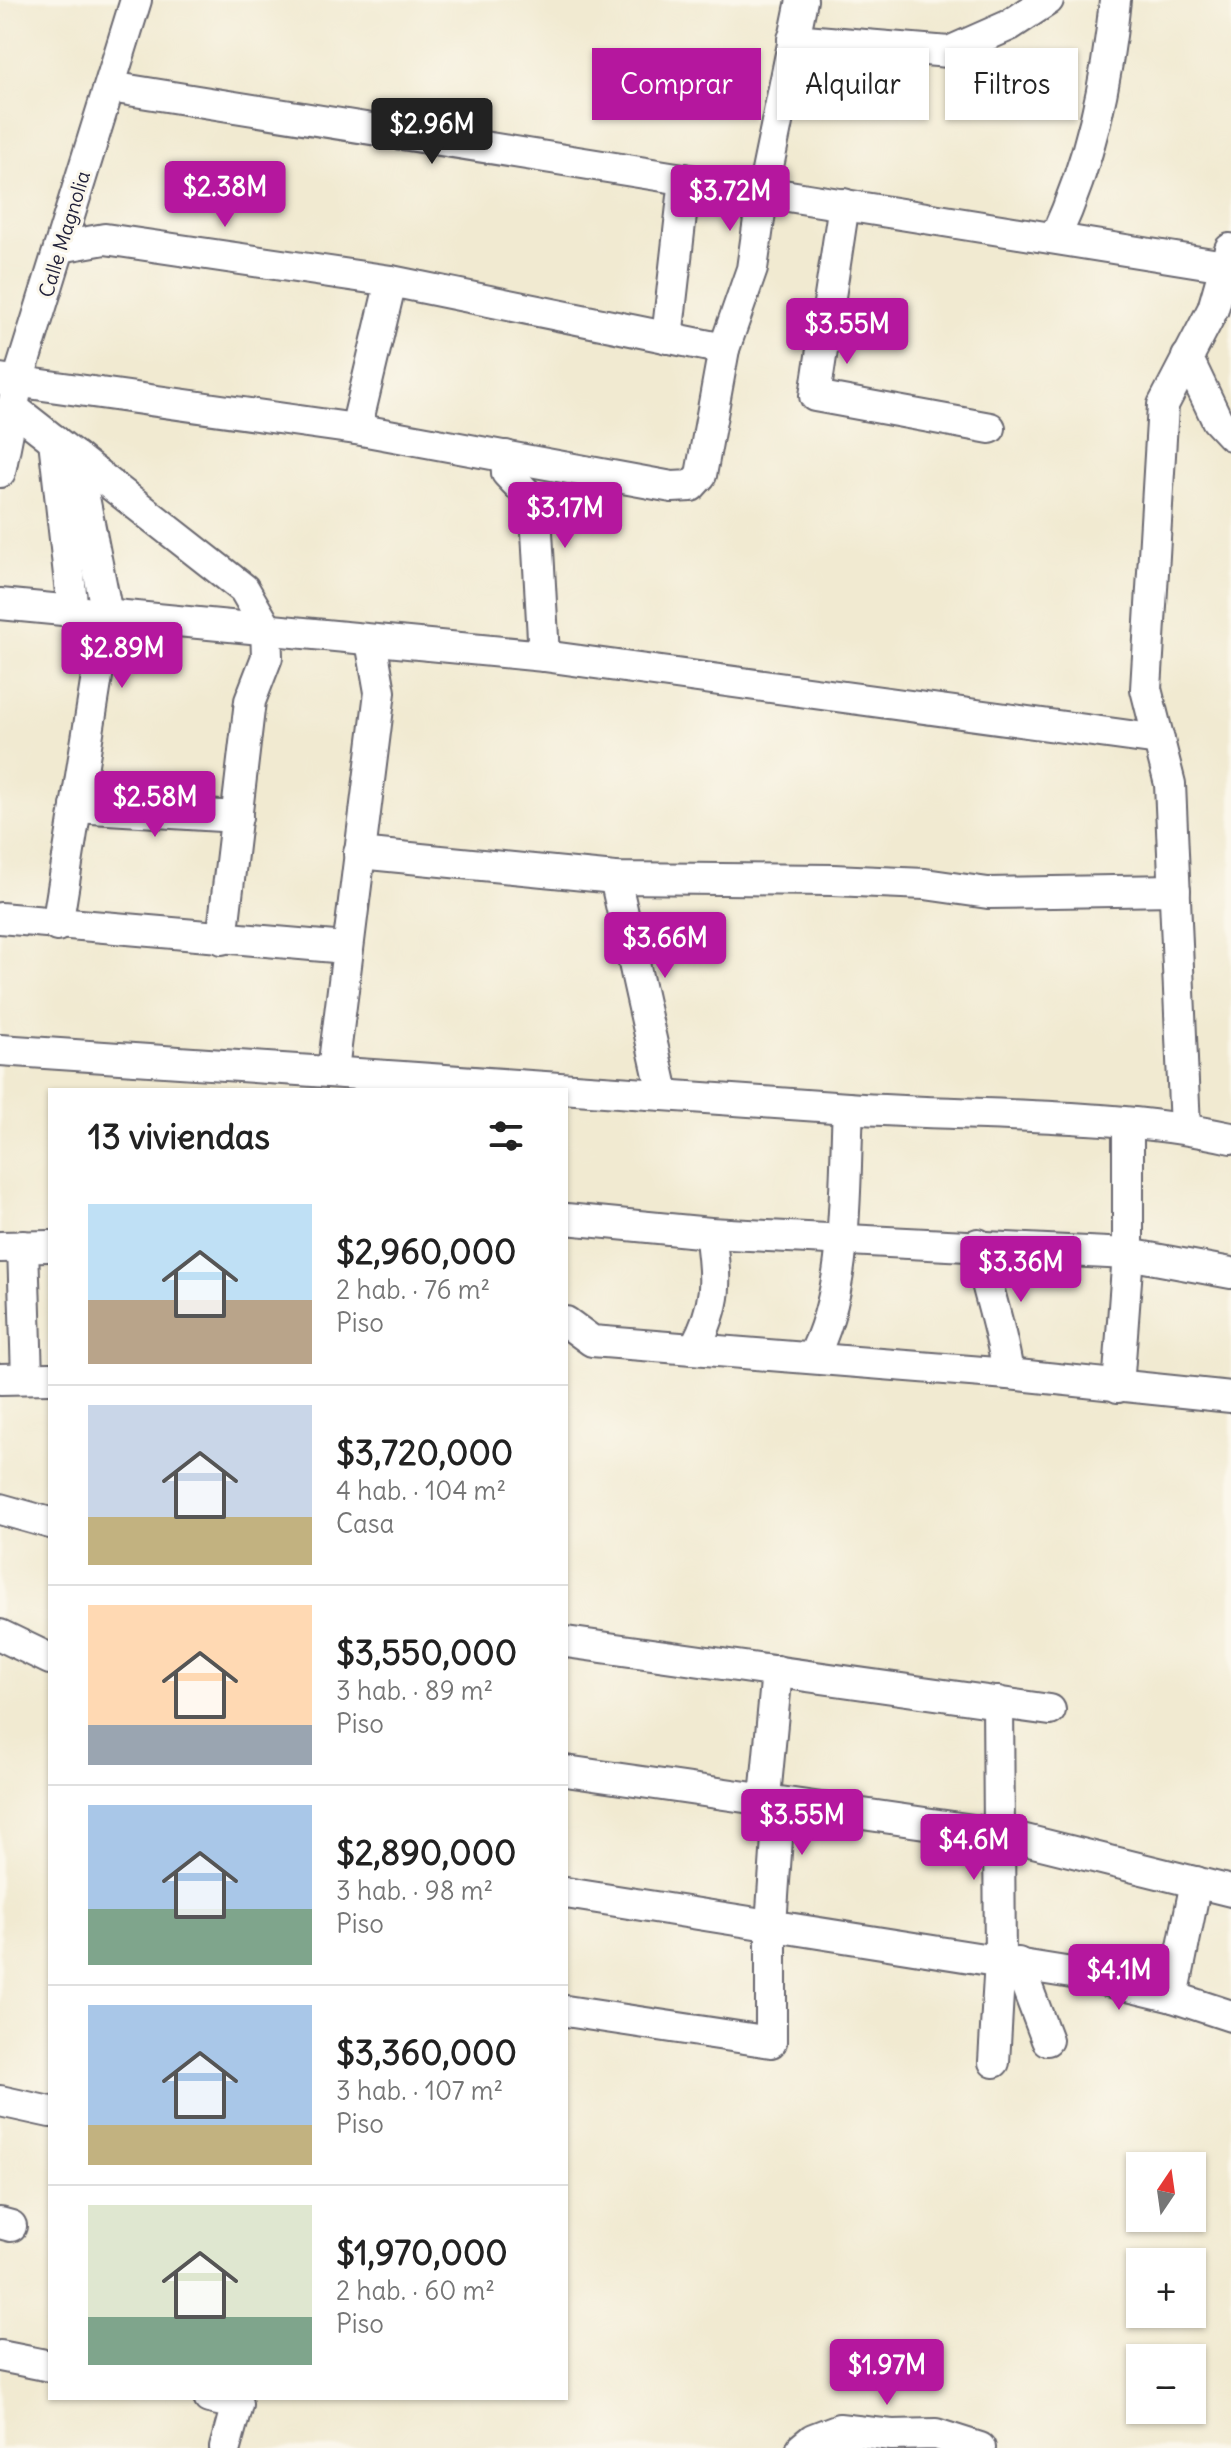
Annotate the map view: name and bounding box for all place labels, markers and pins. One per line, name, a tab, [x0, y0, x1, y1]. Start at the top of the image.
pin: $2.96M	[367, 98, 497, 166]
pin: $2.38M	[160, 161, 290, 229]
pin: $3.72M	[665, 165, 795, 233]
pin: $3.55M	[782, 298, 912, 366]
pin: $3.17M	[500, 482, 630, 550]
pin: $2.89M	[57, 622, 187, 690]
pin: $2.58M	[90, 771, 220, 839]
pin: $3.66M	[600, 912, 730, 980]
pin: $3.36M	[956, 1236, 1086, 1304]
pin: $3.55M	[737, 1789, 867, 1857]
pin: $4.6M	[918, 1814, 1030, 1882]
pin: $4.1M	[1063, 1944, 1175, 2012]
pin: $1.97M	[822, 2339, 952, 2407]

